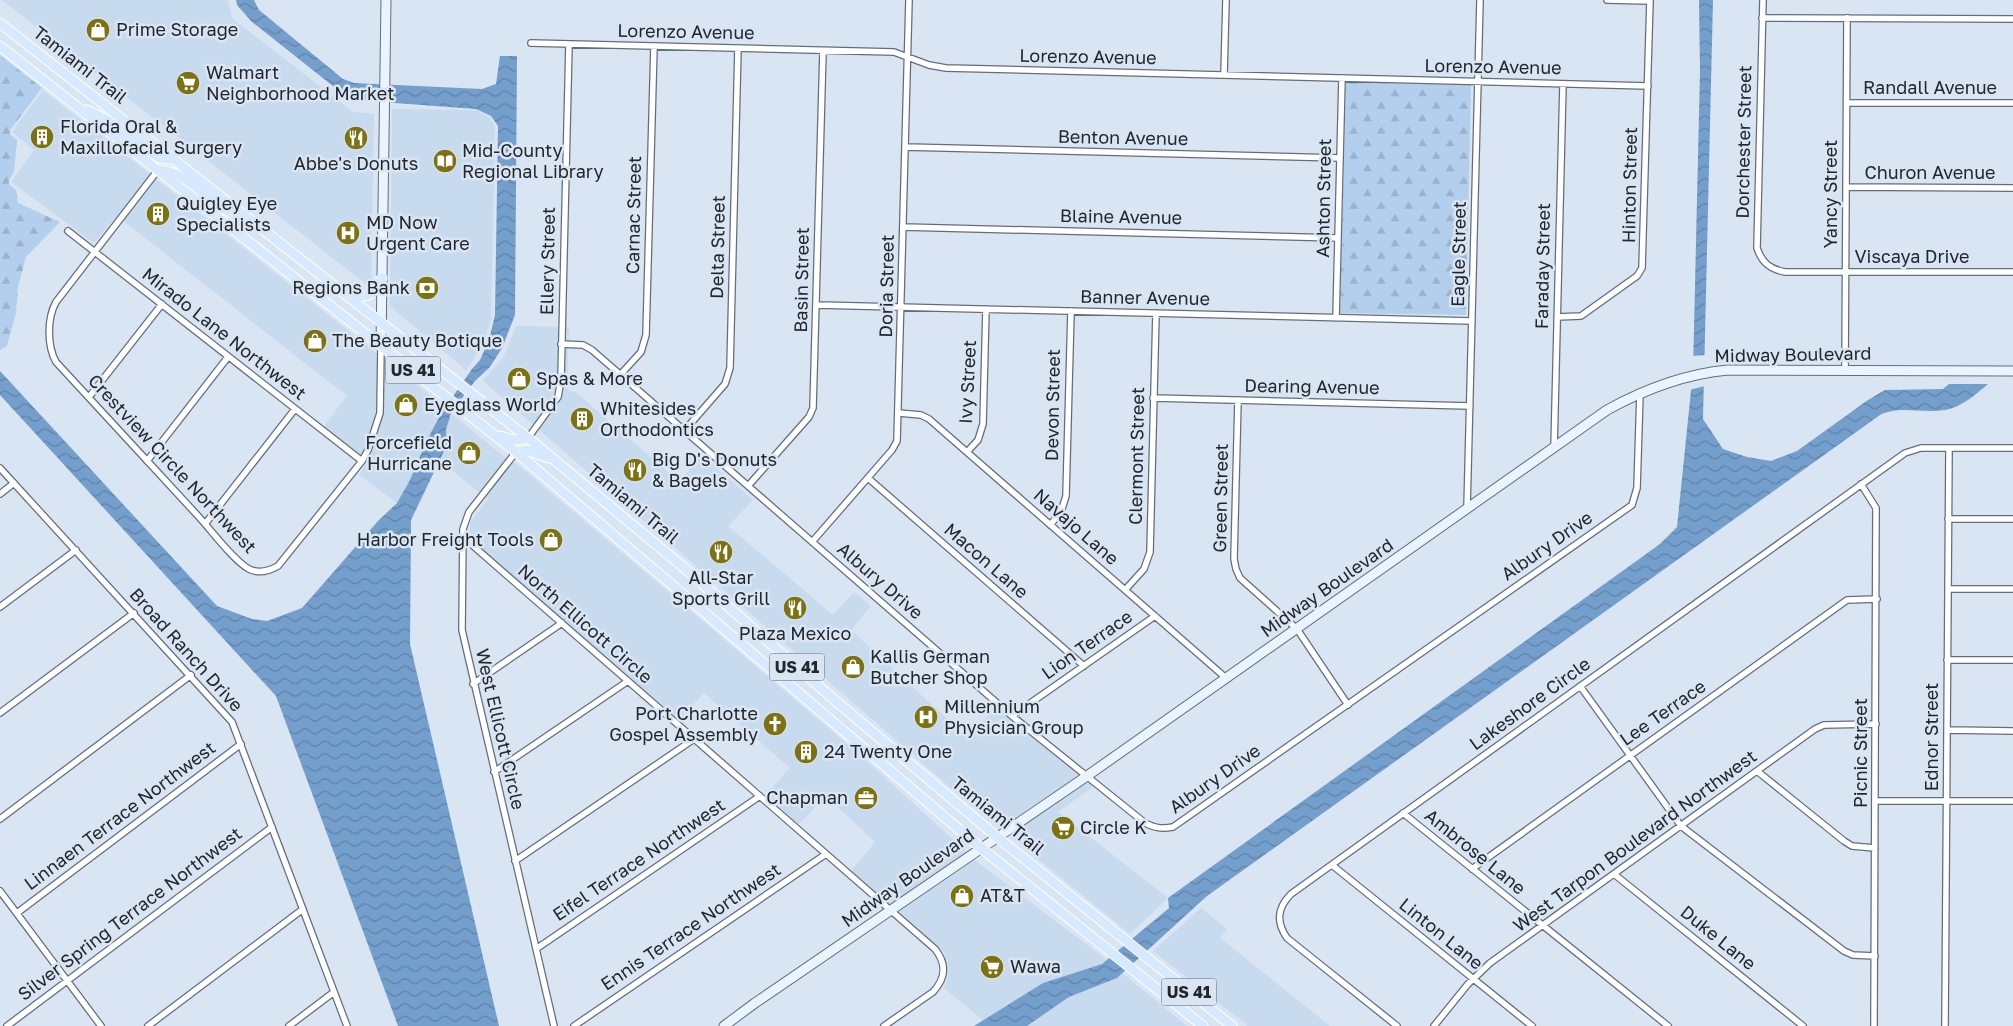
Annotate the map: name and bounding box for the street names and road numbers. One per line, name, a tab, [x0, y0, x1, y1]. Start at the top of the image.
street label: Lorenzo Avenue	[617, 19, 755, 43]
street label: Tamiami Trail	[29, 21, 132, 108]
street label: Lorenzo Avenue	[1019, 44, 1157, 68]
street label: Lorenzo Avenue	[1424, 54, 1562, 78]
street label: Dorchester Street	[1731, 65, 1755, 219]
street label: Randall Avenue	[1863, 76, 1997, 98]
street label: Benton Avenue	[1058, 125, 1188, 149]
street label: Hinton Street	[1617, 127, 1641, 243]
street label: Ashton Street	[1311, 138, 1335, 258]
street label: Yancy Street	[1819, 140, 1841, 248]
street label: Carnac Street	[621, 156, 645, 274]
street label: Churon Avenue	[1865, 161, 1995, 183]
street label: Delta Street	[705, 195, 729, 299]
street label: Eagle Street	[1446, 201, 1470, 307]
street label: Faraday Street	[1530, 203, 1554, 329]
street label: Blaine Avenue	[1060, 204, 1182, 228]
street label: Ellery Street	[535, 207, 559, 315]
street label: Basin Street	[789, 227, 813, 333]
street label: Doria Street	[874, 234, 898, 338]
street label: Viscaya Drive	[1855, 245, 1969, 267]
street label: Mirado Lane Northwest	[138, 262, 311, 404]
street label: Banner Avenue	[1080, 285, 1210, 309]
street label: Ivy Street	[954, 339, 980, 425]
street label: Midway Boulevard	[1714, 342, 1872, 366]
street label: Devon Street	[1040, 349, 1064, 461]
road number: US 41	[386, 356, 440, 384]
street label: Crestview Circle Northwest	[84, 369, 261, 557]
street label: Dearing Avenue	[1244, 374, 1380, 398]
street label: Clermont Street	[1124, 387, 1148, 525]
street label: Green Street	[1208, 443, 1232, 553]
street label: Tamiami Trail	[583, 458, 684, 548]
street label: Navajo Lane	[1030, 483, 1124, 569]
street label: Albury Drive	[1497, 506, 1596, 585]
street label: Macon Lane	[940, 518, 1033, 603]
street label: Midway Boulevard	[1256, 533, 1397, 641]
street label: Albury Drive	[833, 537, 928, 623]
street label: North Ellicott Circle	[514, 559, 657, 688]
street label: Broad Ranch Drive	[125, 583, 248, 716]
street label: Lion Terrace	[1037, 605, 1136, 684]
street label: West Ellicott Circle	[472, 646, 530, 811]
street label: Lakeshore Circle	[1465, 652, 1594, 754]
road number: US 41	[770, 654, 824, 680]
street label: Lee Terrace	[1615, 675, 1710, 750]
street label: Ednor Street	[1920, 683, 1942, 791]
street label: Picnic Street	[1849, 698, 1871, 808]
street label: Linnaen Terrace Northwest	[19, 736, 219, 894]
street label: Albury Drive	[1165, 739, 1264, 818]
street label: West Tarpon Boulevard Northwest	[1508, 744, 1760, 936]
street label: Tamiami Trail	[948, 771, 1050, 859]
street label: Eifel Terrace Northwest	[548, 793, 729, 925]
street label: Ambrose Lane	[1421, 804, 1530, 899]
street label: Silver Spring Terrace Northwest	[13, 822, 246, 1005]
street label: Midway Boulevard	[837, 823, 978, 931]
street label: Ennis Terrace Northwest	[596, 858, 785, 995]
street label: Linton Lane	[1395, 893, 1488, 974]
street label: Duke Lane	[1677, 900, 1761, 974]
road number: US 41	[1162, 979, 1216, 1006]

